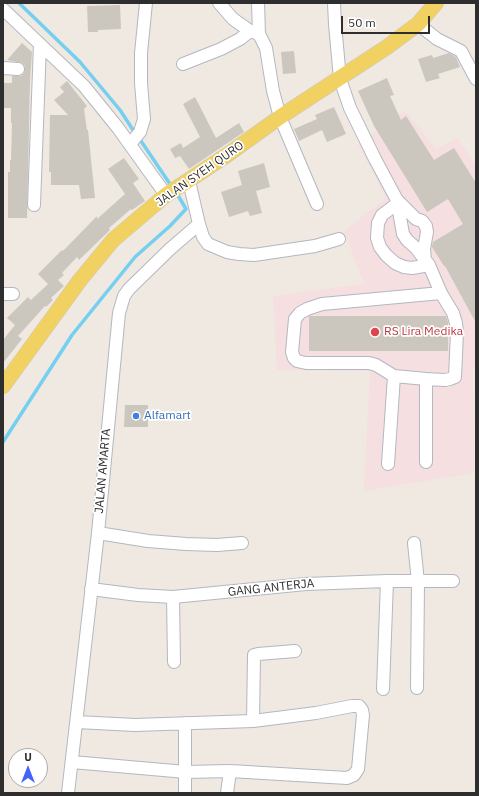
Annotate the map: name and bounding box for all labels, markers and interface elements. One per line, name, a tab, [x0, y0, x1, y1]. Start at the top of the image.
scale bar	[343, 8, 432, 34]
text: 50 m	[348, 15, 376, 30]
street label: JALAN SYEH QURO	[153, 138, 247, 210]
place label: RS Lira Medika	[384, 325, 463, 339]
marker: RS Lira Medika	[369, 326, 381, 338]
place label: Alfamart	[144, 409, 191, 423]
marker: Alfamart	[131, 411, 141, 421]
street label: JALAN AMARTA	[92, 428, 114, 514]
street label: GANG ANTERJA	[227, 576, 315, 600]
north arrow	[8, 748, 48, 788]
text: U	[24, 750, 32, 764]

